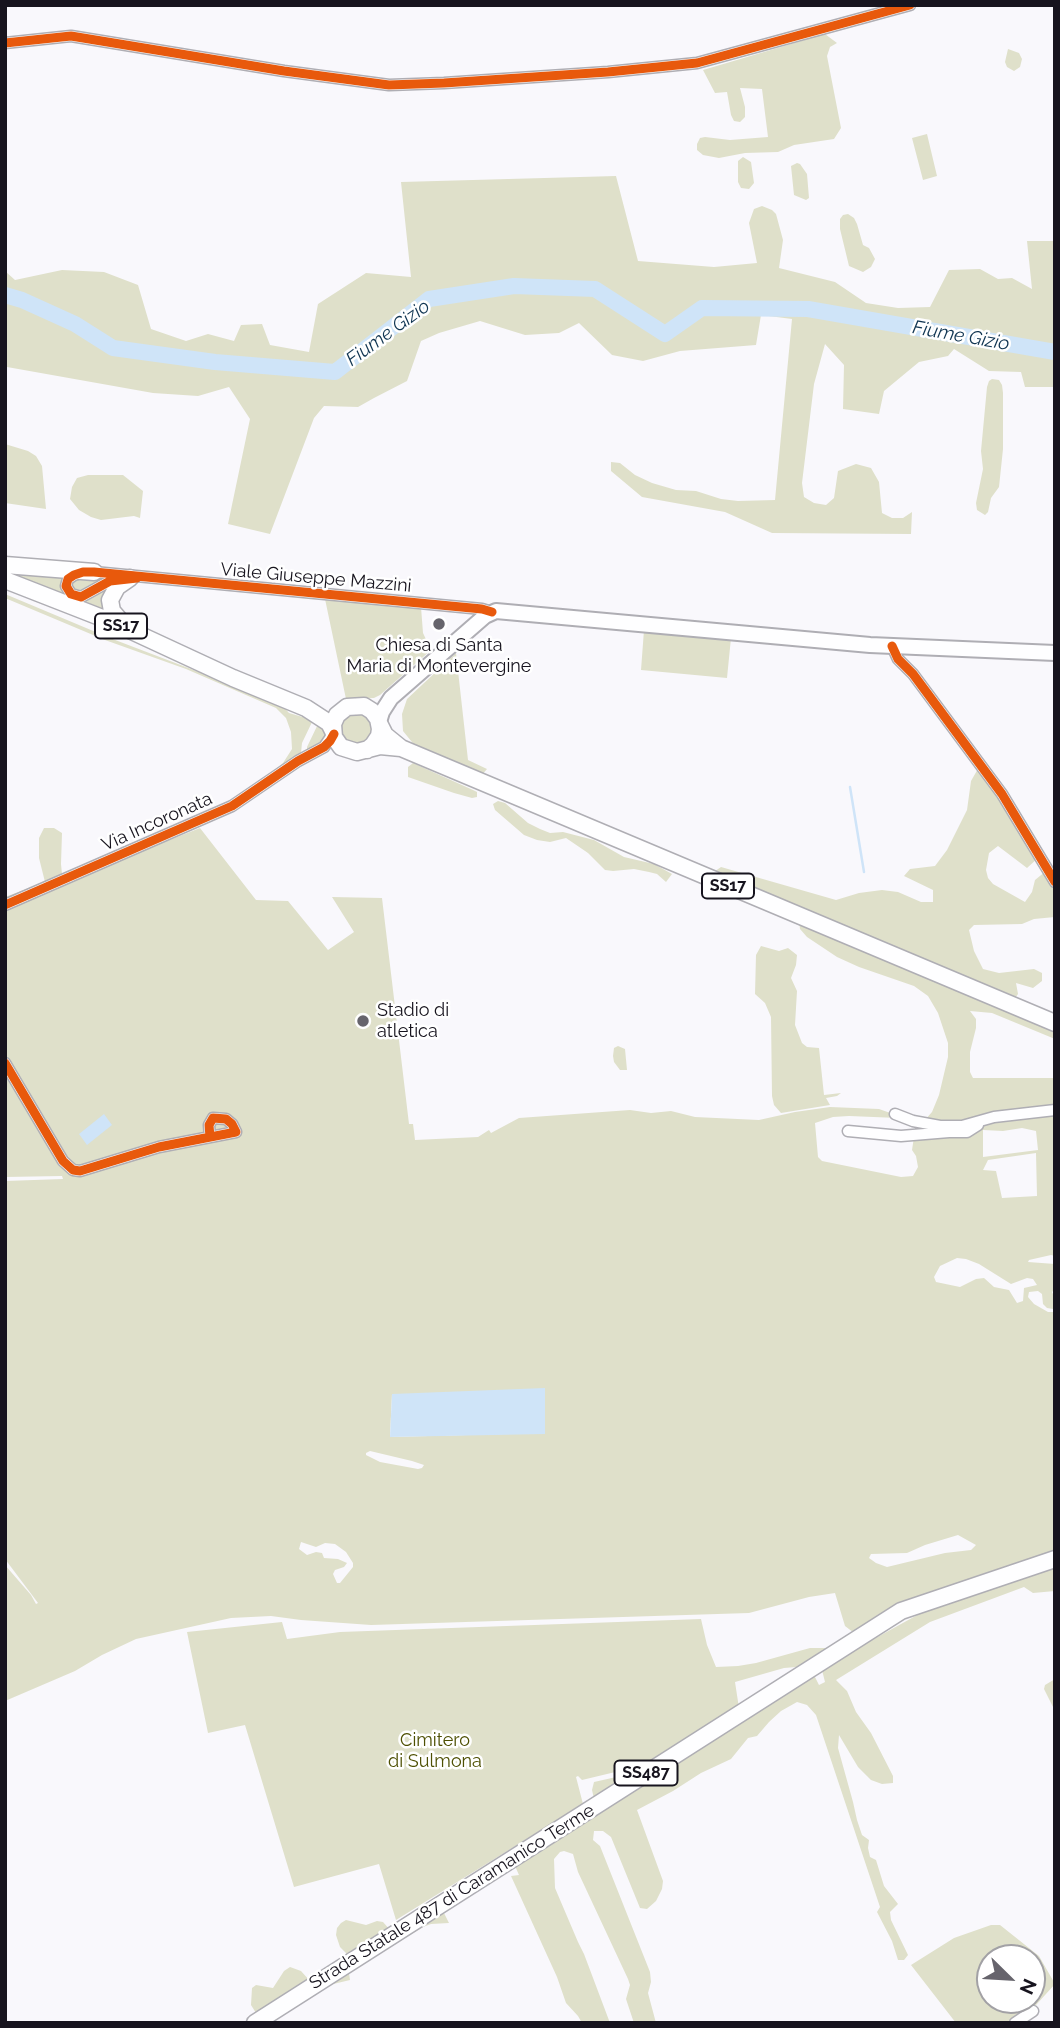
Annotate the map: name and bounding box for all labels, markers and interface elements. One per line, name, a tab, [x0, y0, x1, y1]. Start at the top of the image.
water label: Fiume Gizio	[342, 295, 434, 371]
water label: Fiume Gizio	[911, 316, 1011, 356]
street label: Viale Giuseppe Mazzini	[220, 559, 412, 597]
road number: SS17	[95, 614, 147, 638]
marker: Chiesa di Santa Maria di Montevergine	[431, 616, 447, 632]
place label: Chiesa di Santa Maria di Montevergine	[347, 635, 531, 678]
street label: Via Incoronata	[98, 788, 216, 856]
road number: SS17	[702, 874, 754, 898]
place label: Stadio di atletica	[377, 1000, 449, 1042]
marker: Stadio di atletica	[355, 1013, 371, 1029]
park label: Cimitero di Sulmona	[388, 1730, 482, 1772]
road number: SS487	[614, 1760, 678, 1786]
street label: Strada Statale 487 di Caramanico Terme	[305, 1800, 599, 1994]
north arrow	[976, 1944, 1046, 2014]
text: N	[1015, 1976, 1041, 1998]

